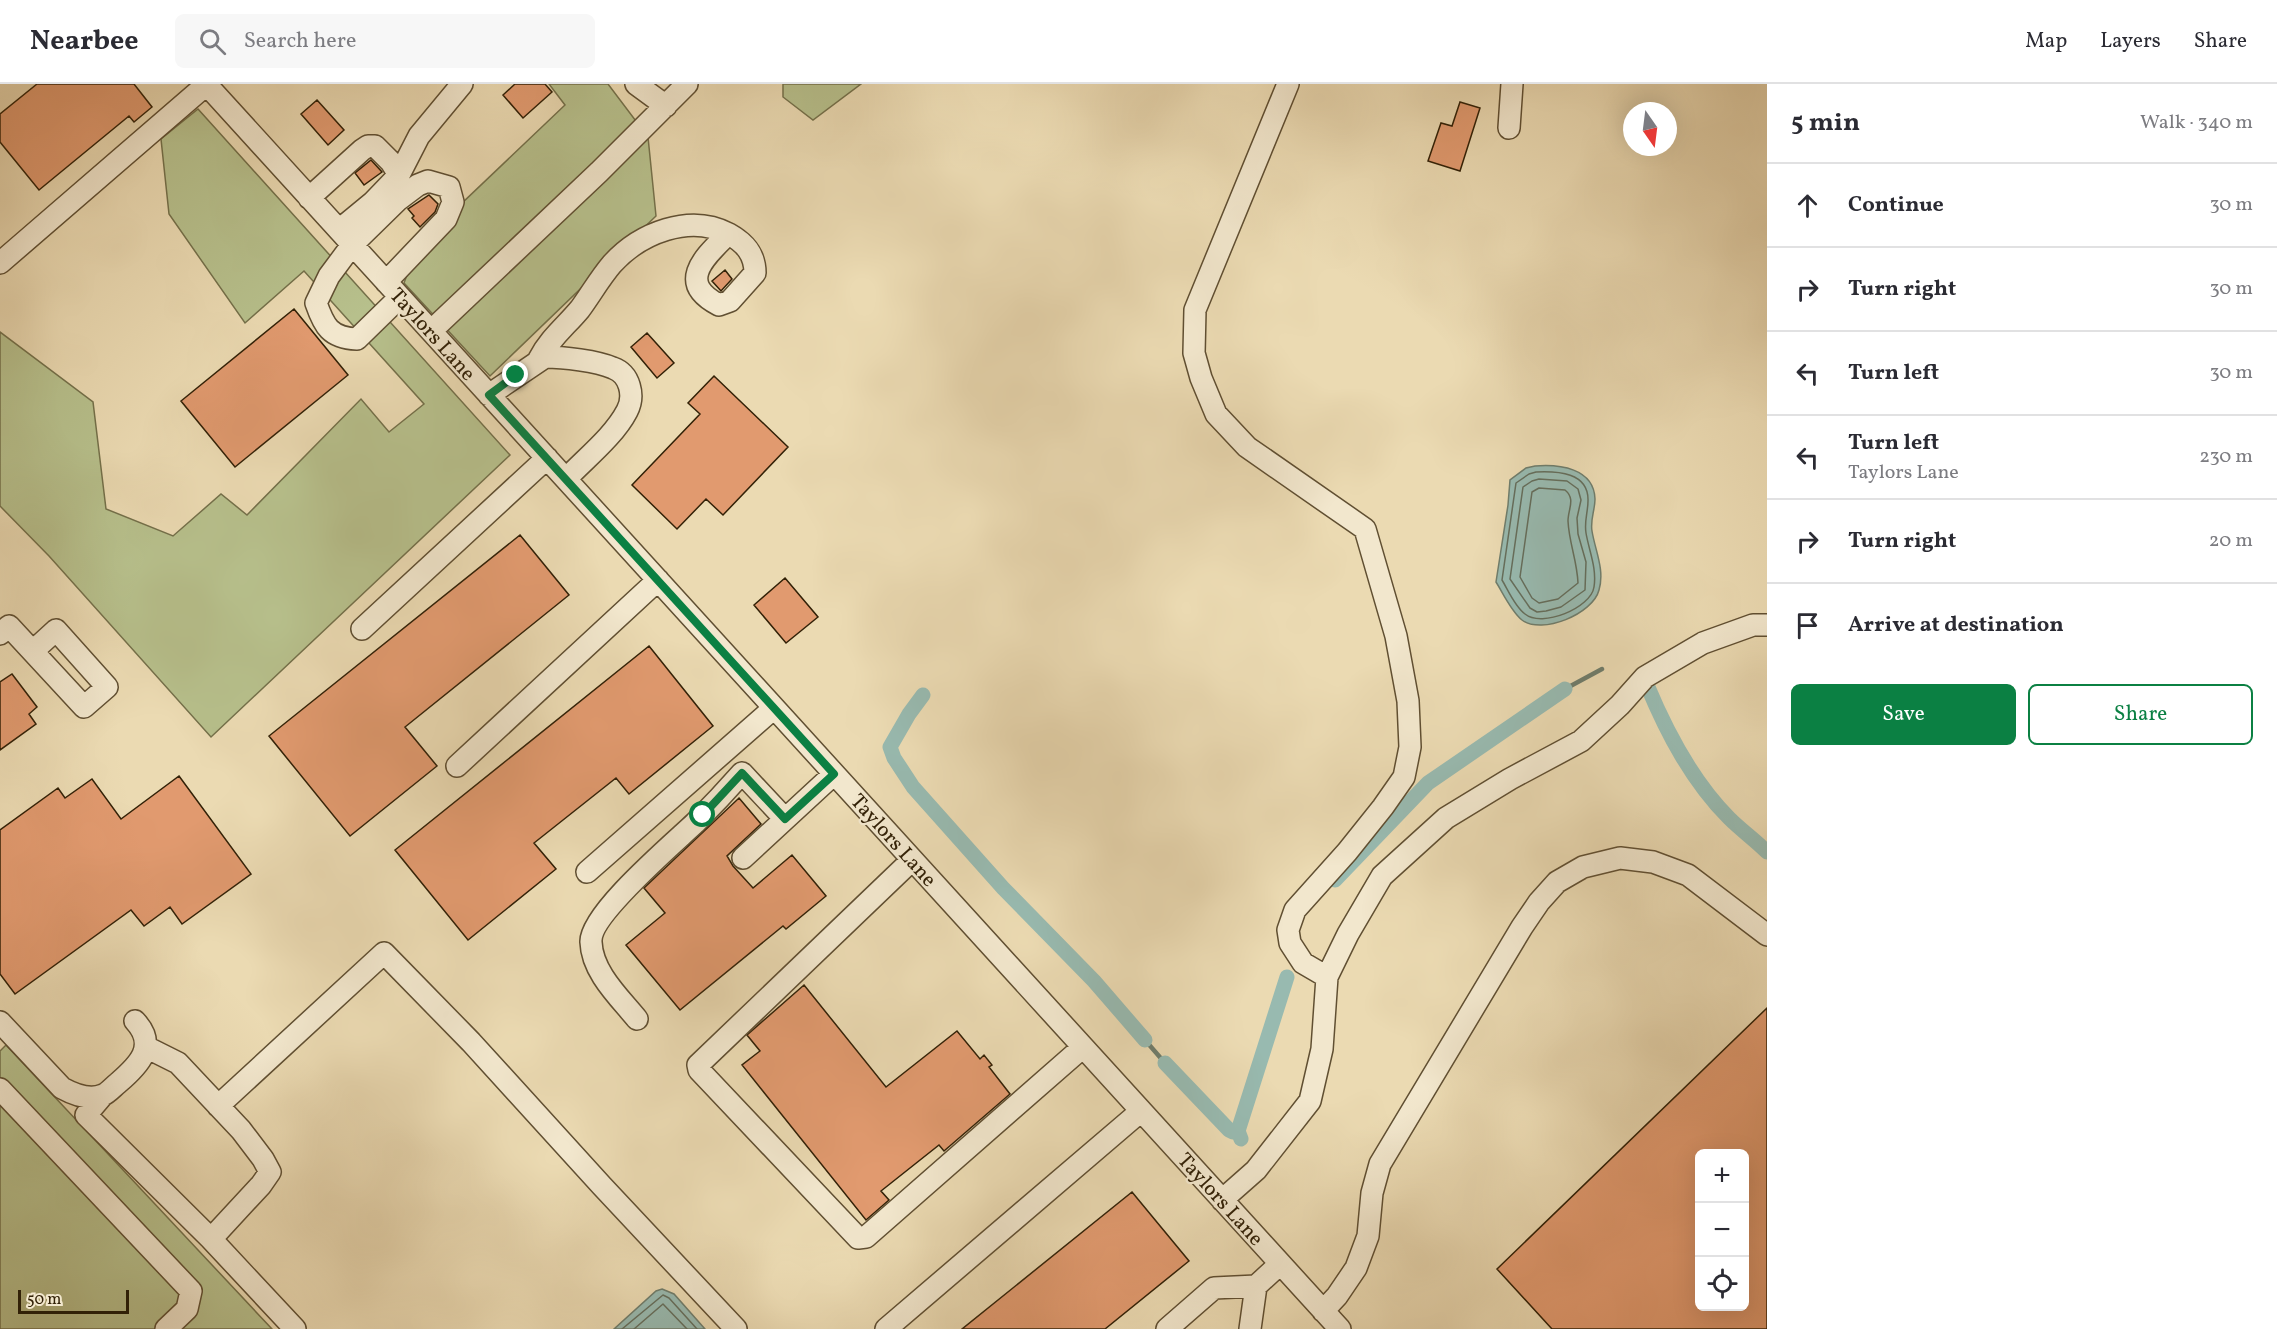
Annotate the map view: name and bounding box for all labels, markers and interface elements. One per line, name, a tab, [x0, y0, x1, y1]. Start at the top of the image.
search box	[175, 14, 595, 68]
text: Nearbee	[30, 22, 139, 61]
icon: search	[196, 25, 229, 58]
text: Search here	[244, 26, 356, 57]
text: Map	[2025, 27, 2067, 56]
text: Layers	[2100, 27, 2161, 56]
text: Share	[2194, 27, 2247, 56]
north arrow	[1623, 102, 1677, 156]
text: 5 min	[1791, 105, 1860, 141]
text: Walk · 340 m	[2140, 109, 2253, 137]
icon: ahead	[1791, 189, 1824, 222]
text: Continue	[1848, 190, 1944, 221]
text: 30 m	[2209, 191, 2253, 219]
icon: right	[1791, 273, 1824, 306]
text: Turn right	[1848, 274, 1956, 305]
text: 30 m	[2209, 275, 2253, 303]
street label: Taylors Lane	[382, 282, 482, 388]
icon: left	[1791, 357, 1824, 390]
text: Turn left	[1848, 358, 1939, 389]
text: 30 m	[2209, 359, 2253, 387]
route end	[502, 361, 528, 387]
text: Turn left	[1848, 428, 1939, 459]
icon: left	[1791, 441, 1824, 474]
text: 230 m	[2199, 443, 2253, 471]
text: Taylors Lane	[1848, 459, 1959, 487]
icon: right	[1791, 525, 1824, 558]
text: Turn right	[1848, 526, 1956, 557]
text: 20 m	[2209, 527, 2253, 555]
icon: arrive	[1791, 609, 1824, 642]
text: Arrive at destination	[1848, 610, 2064, 641]
button: Save	[1791, 684, 2016, 745]
button: Share	[2028, 684, 2253, 745]
street label: Taylors Lane	[843, 788, 943, 894]
route start	[689, 801, 715, 827]
street label: Taylors Lane	[1170, 1147, 1270, 1253]
map controls	[1695, 1149, 1749, 1311]
button: +	[1695, 1149, 1749, 1203]
button: −	[1695, 1203, 1749, 1257]
button: locate	[1695, 1257, 1749, 1311]
scale bar	[18, 1287, 129, 1314]
text: 50 m	[27, 1289, 61, 1311]

